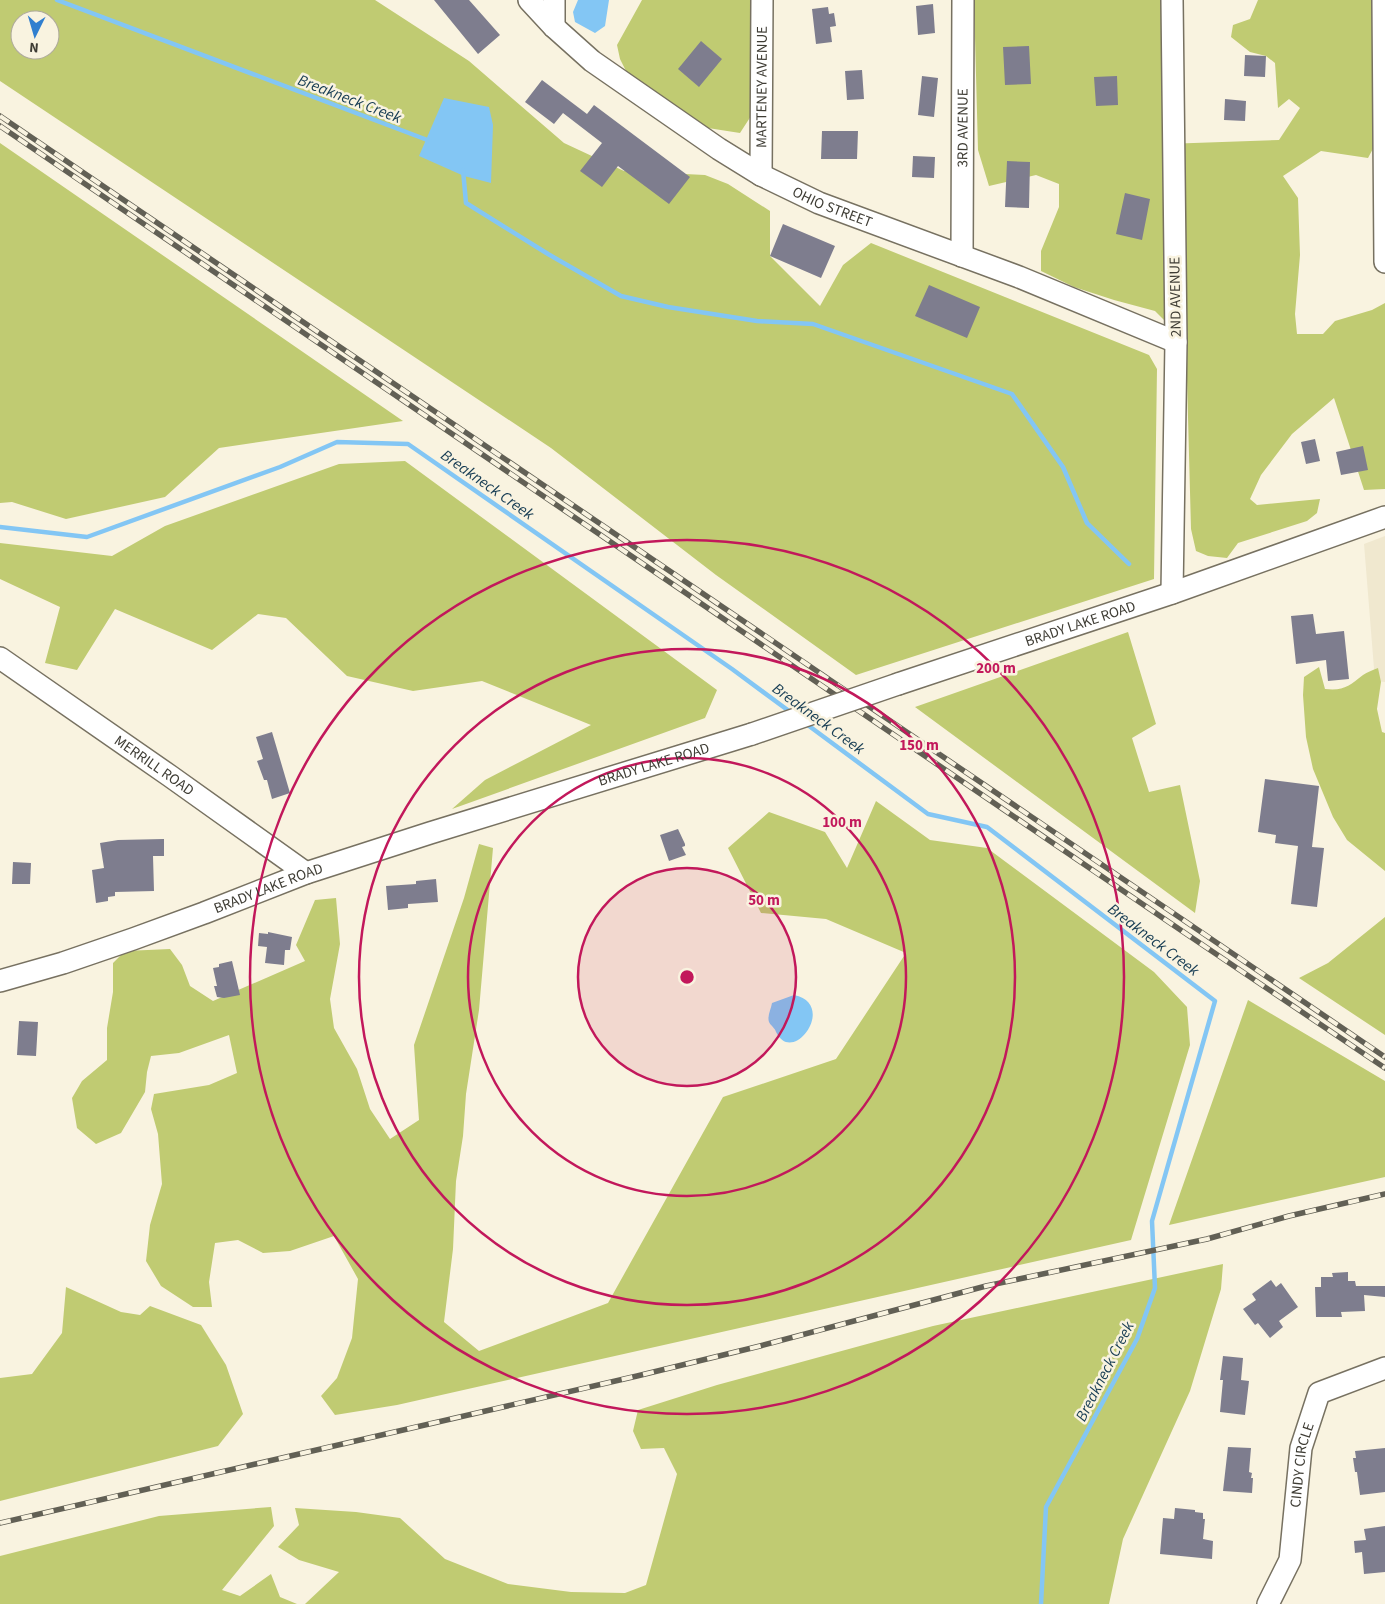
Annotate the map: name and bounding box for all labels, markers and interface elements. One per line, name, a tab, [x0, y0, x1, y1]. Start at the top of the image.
north arrow	[10, 10, 60, 60]
street label: MARTENEY AVENUE	[751, 26, 773, 148]
text: N	[28, 37, 39, 57]
water label: Breakneck Creek	[295, 69, 405, 129]
street label: 3RD AVENUE	[952, 88, 974, 168]
street label: OHIO STREET	[789, 182, 875, 233]
street label: 2ND AVENUE	[1164, 257, 1187, 337]
water label: Breakneck Creek	[436, 444, 539, 525]
street label: BRADY LAKE ROAD	[1022, 596, 1138, 652]
text: 200 m	[976, 658, 1016, 679]
water label: Breakneck Creek	[768, 678, 869, 760]
street label: MERRILL ROAD	[110, 730, 198, 801]
text: 150 m	[899, 735, 939, 756]
street label: BRADY LAKE ROAD	[596, 738, 712, 792]
text: 100 m	[822, 812, 862, 833]
street label: BRADY LAKE ROAD	[211, 858, 326, 919]
text: 50 m	[748, 890, 780, 911]
water label: Breakneck Creek	[1103, 898, 1204, 982]
centre of rings	[678, 968, 696, 986]
water label: Breakneck Creek	[1070, 1317, 1140, 1425]
street label: CINDY CIRCLE	[1285, 1420, 1320, 1509]

